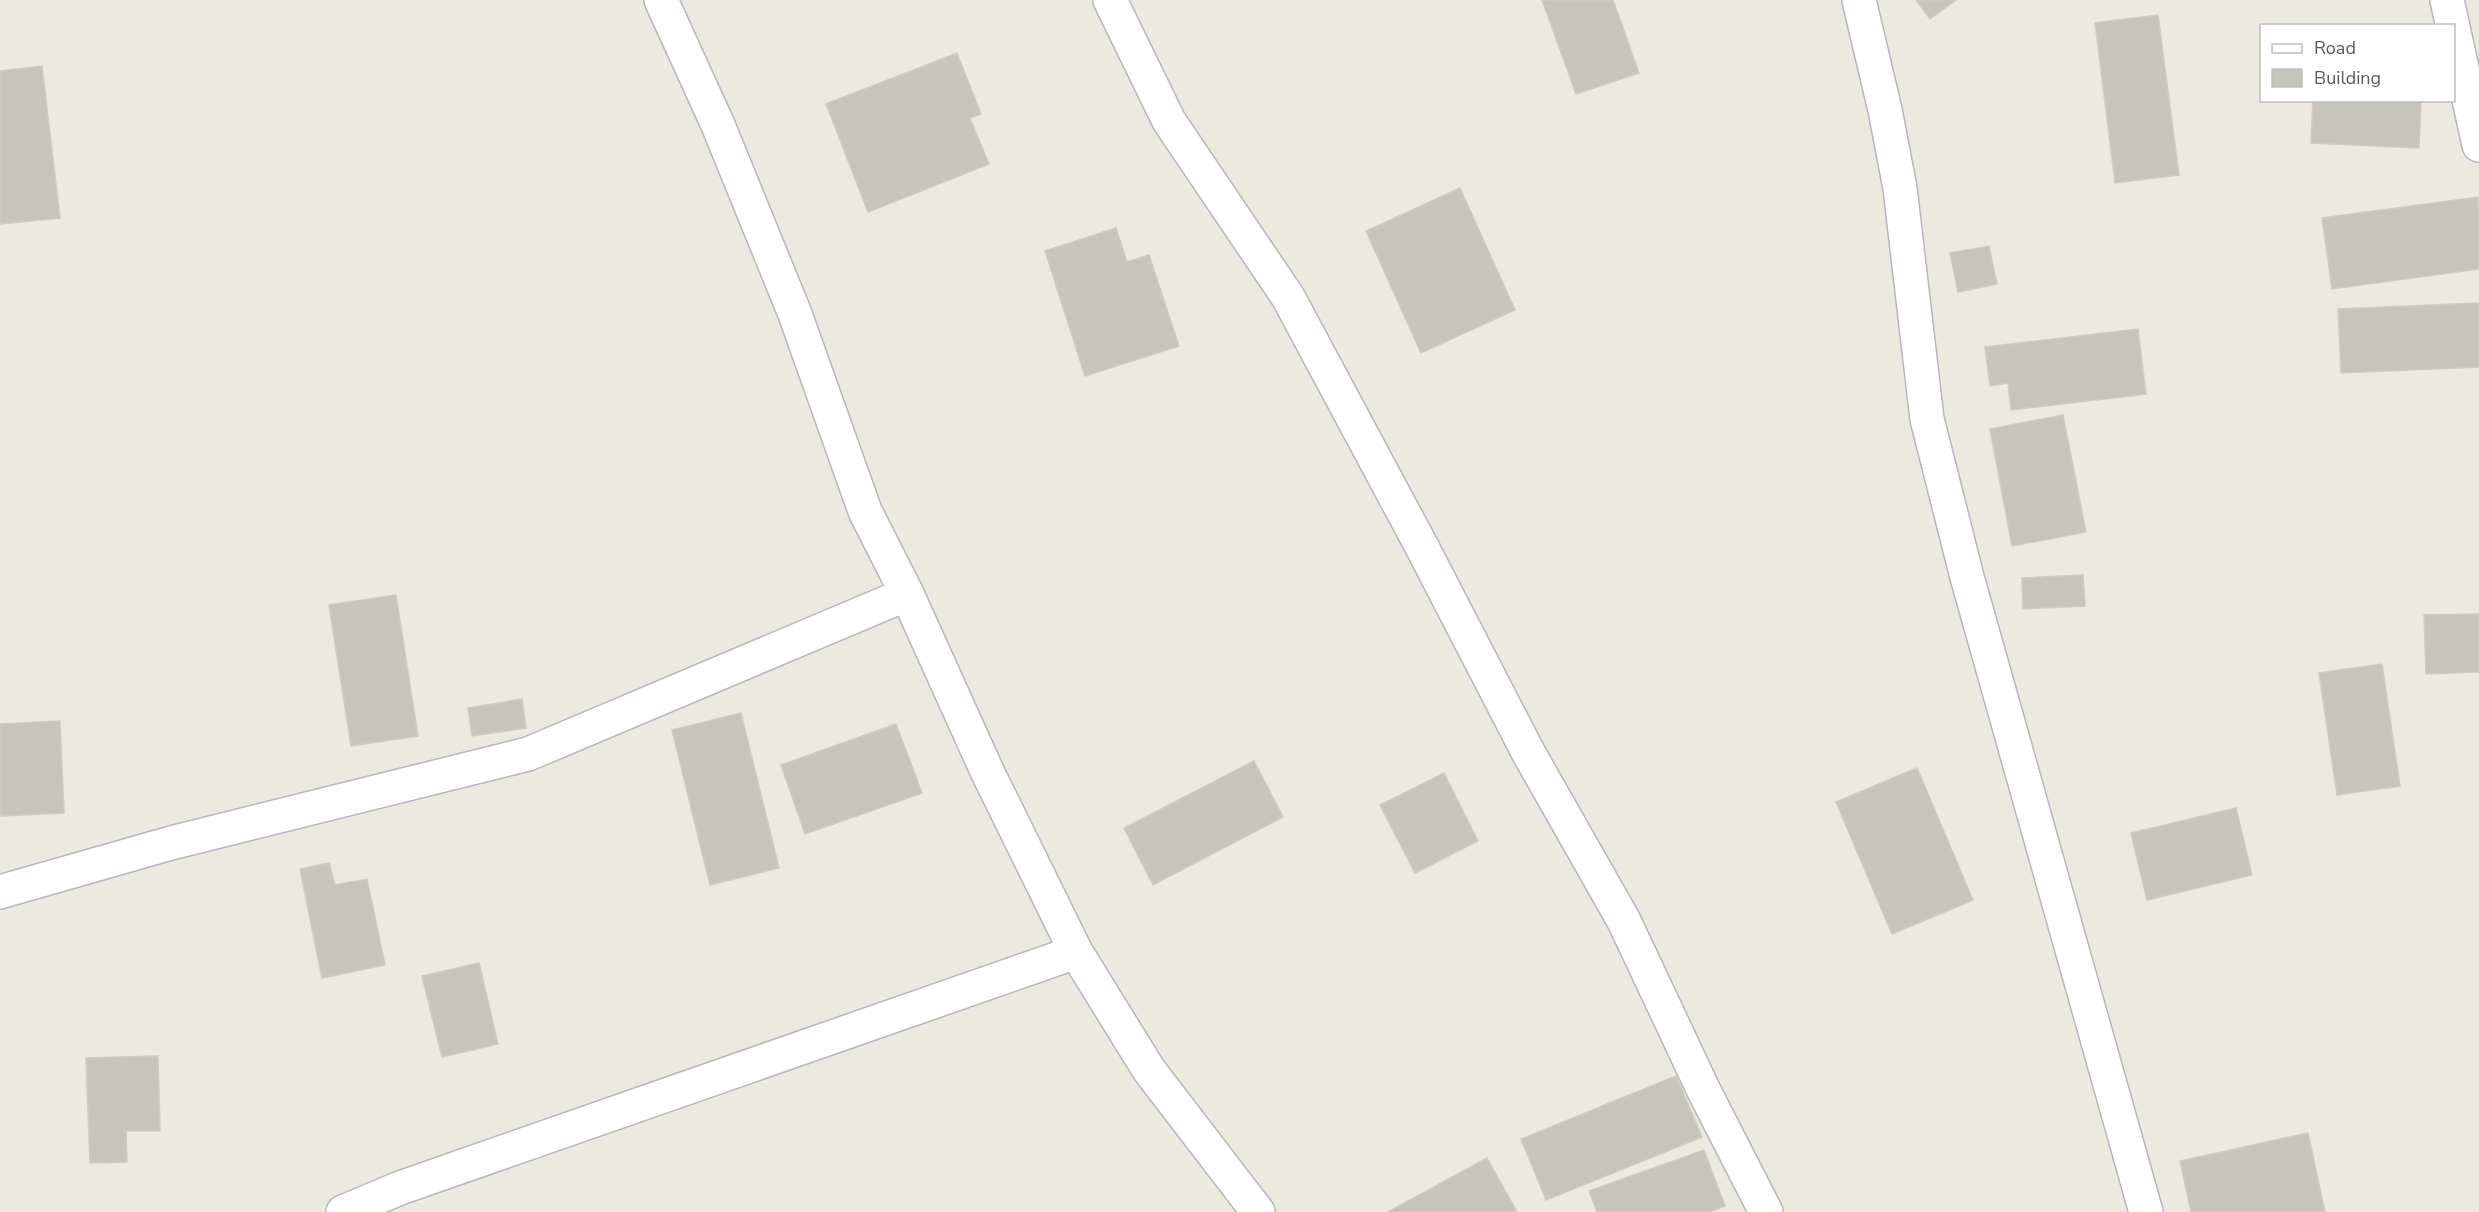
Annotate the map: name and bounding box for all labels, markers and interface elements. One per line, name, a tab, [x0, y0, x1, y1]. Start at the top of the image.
legend	[2260, 24, 2455, 102]
text: Road	[2314, 36, 2356, 60]
text: Building	[2314, 66, 2381, 90]

